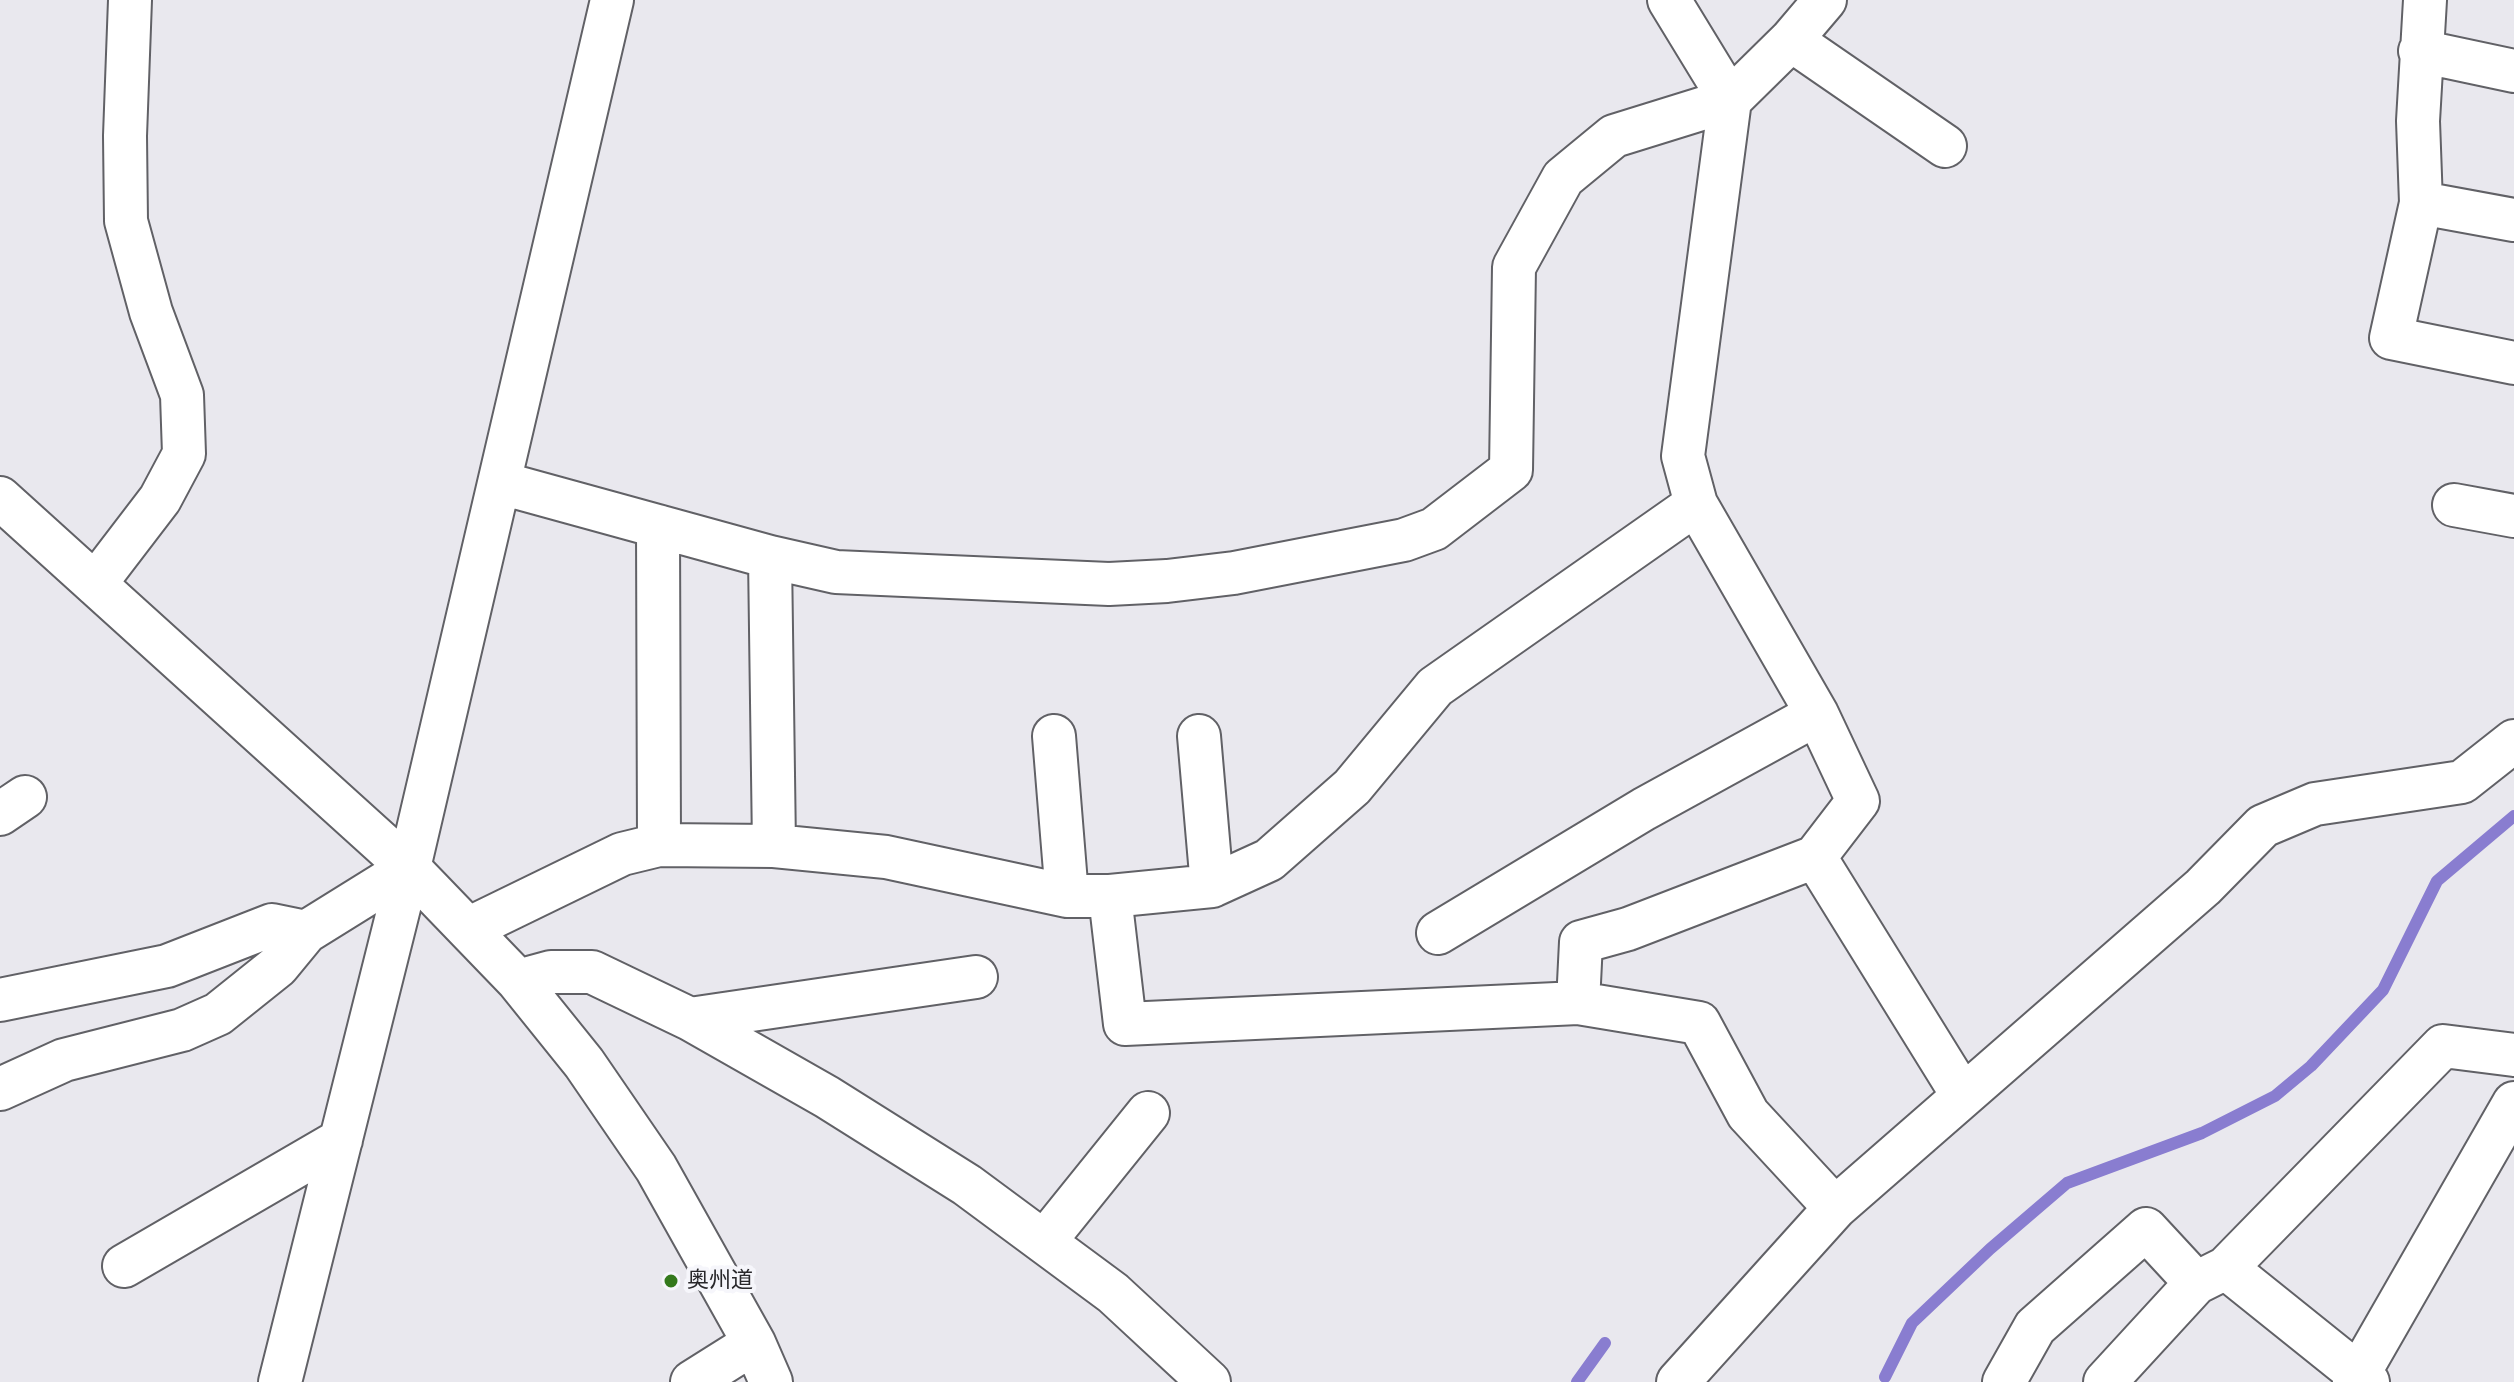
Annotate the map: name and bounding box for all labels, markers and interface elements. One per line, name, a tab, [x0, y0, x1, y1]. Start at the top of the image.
place label: 奥州道	[687, 1268, 753, 1294]
marker: 奥州道	[662, 1272, 680, 1290]

